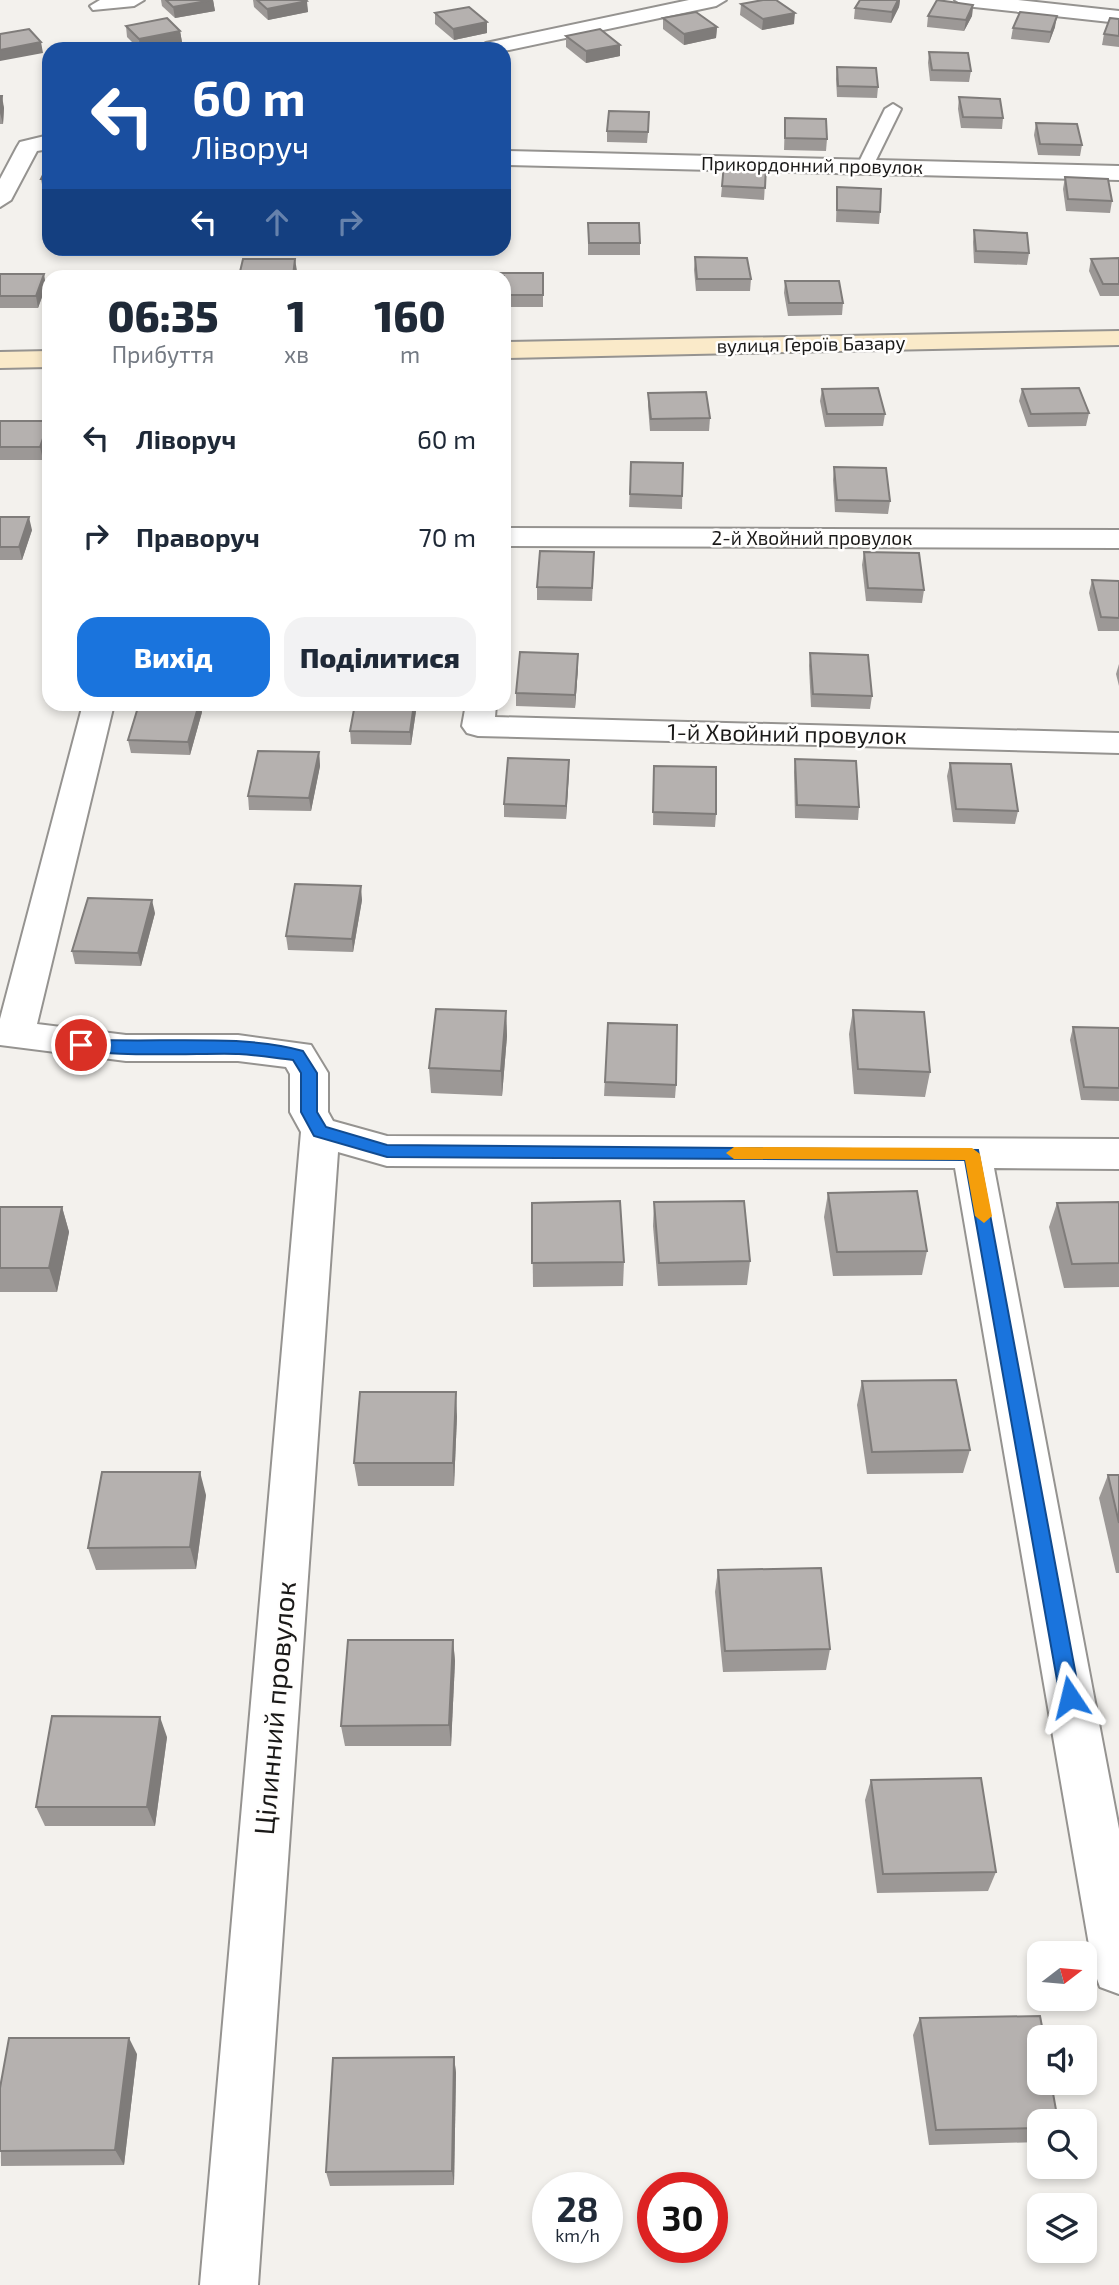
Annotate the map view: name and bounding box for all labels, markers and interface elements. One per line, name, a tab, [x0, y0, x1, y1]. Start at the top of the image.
text: 60 m	[192, 67, 306, 126]
icon: left	[77, 70, 168, 161]
text: Ліворуч	[192, 127, 309, 165]
street label: Прикордонний провулок	[701, 151, 923, 179]
icon: left	[185, 203, 223, 241]
icon: ahead	[258, 203, 296, 241]
icon: right	[331, 203, 369, 241]
text: 06:35	[107, 290, 219, 340]
text: 1	[287, 290, 306, 340]
text: 160	[374, 290, 446, 340]
street label: вулиця Героїв Базару	[716, 330, 906, 358]
text: Прибуття	[112, 340, 214, 368]
text: хв	[284, 340, 309, 368]
text: m	[400, 340, 420, 368]
icon: left	[77, 419, 115, 457]
text: Ліворуч	[136, 423, 236, 454]
text: 60 m	[417, 423, 476, 454]
icon: right	[77, 517, 115, 555]
text: Праворуч	[136, 521, 260, 552]
text: 70 m	[418, 521, 476, 552]
street label: 2-й Хвойний провулок	[712, 526, 912, 550]
button: Вихід	[77, 617, 270, 697]
button: Поділитися	[284, 617, 476, 697]
street label: 1-й Хвойний провулок	[667, 717, 907, 750]
pin	[51, 1015, 111, 1075]
icon: arrive	[62, 1026, 100, 1064]
street label: Цілинний провулок	[246, 1580, 302, 1836]
position arrow	[1033, 1660, 1107, 1734]
north arrow	[1027, 1941, 1097, 2011]
map controls	[1027, 1941, 1097, 2263]
button: sound	[1027, 2025, 1097, 2095]
button: search	[1027, 2109, 1097, 2179]
speed limit sign: 30	[637, 2172, 728, 2263]
text: 28	[556, 2187, 599, 2229]
button: layers	[1027, 2193, 1097, 2263]
text: km/h	[555, 2224, 600, 2246]

